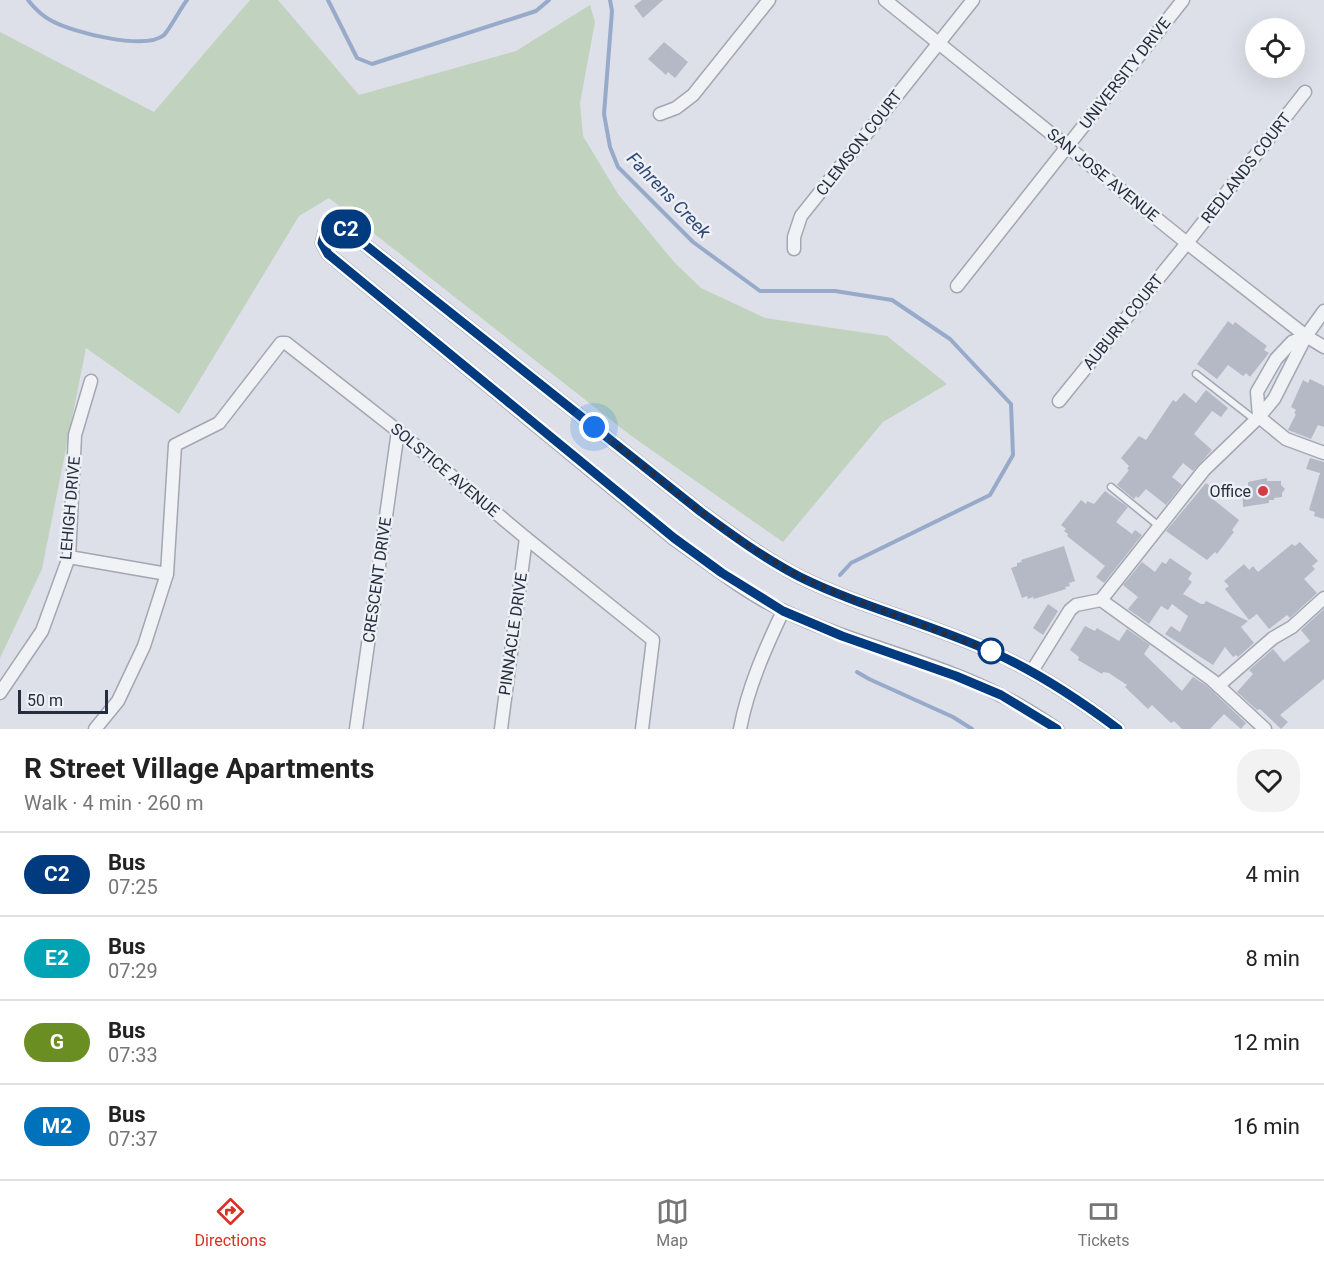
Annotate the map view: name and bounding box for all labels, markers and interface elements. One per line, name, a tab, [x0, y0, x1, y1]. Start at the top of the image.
street label: UNIVERSITY DRIVE	[1076, 14, 1174, 132]
map controls	[1245, 18, 1305, 78]
button: locate	[1245, 18, 1305, 78]
street label: CLEMSON COURT	[812, 86, 906, 200]
street label: REDLANDS COURT	[1197, 109, 1295, 227]
street label: SAN JOSE AVENUE	[1044, 124, 1162, 226]
water label: Fahrens Creek	[623, 148, 716, 243]
line badge: C2	[319, 210, 373, 248]
text: C2	[333, 217, 359, 241]
street label: AUBURN COURT	[1079, 270, 1167, 373]
your location	[579, 412, 609, 442]
street label: SOLSTICE AVENUE	[387, 419, 503, 521]
street label: LEHIGH DRIVE	[56, 455, 84, 561]
place label: Office	[1209, 482, 1251, 501]
marker: Office	[1256, 484, 1270, 498]
street label: CRESCENT DRIVE	[359, 516, 395, 644]
street label: PINNACLE DRIVE	[495, 571, 531, 697]
unlabelled marker	[978, 638, 1004, 664]
scale bar	[18, 687, 108, 714]
text: 50 m	[27, 691, 63, 710]
button: heart	[1237, 749, 1300, 812]
text: R Street Village Apartments	[24, 752, 374, 785]
text: Walk · 4 min · 260 m	[24, 791, 203, 815]
text: Bus	[108, 850, 146, 875]
text: C2	[44, 862, 70, 886]
text: 4 min	[1245, 862, 1300, 887]
text: 07:25	[108, 875, 158, 899]
text: Bus	[108, 934, 146, 959]
text: E2	[45, 946, 69, 970]
text: 8 min	[1245, 946, 1300, 971]
text: 07:29	[108, 959, 158, 983]
text: Bus	[108, 1018, 146, 1043]
text: G	[50, 1030, 64, 1054]
text: 12 min	[1233, 1030, 1300, 1055]
text: 07:33	[108, 1043, 158, 1067]
text: Bus	[108, 1102, 146, 1127]
text: M2	[42, 1114, 72, 1138]
text: 16 min	[1233, 1114, 1300, 1139]
text: 07:37	[108, 1127, 158, 1151]
tab: Directions	[195, 1195, 266, 1250]
tab: Map	[656, 1195, 689, 1250]
tab: Tickets	[1078, 1195, 1129, 1250]

